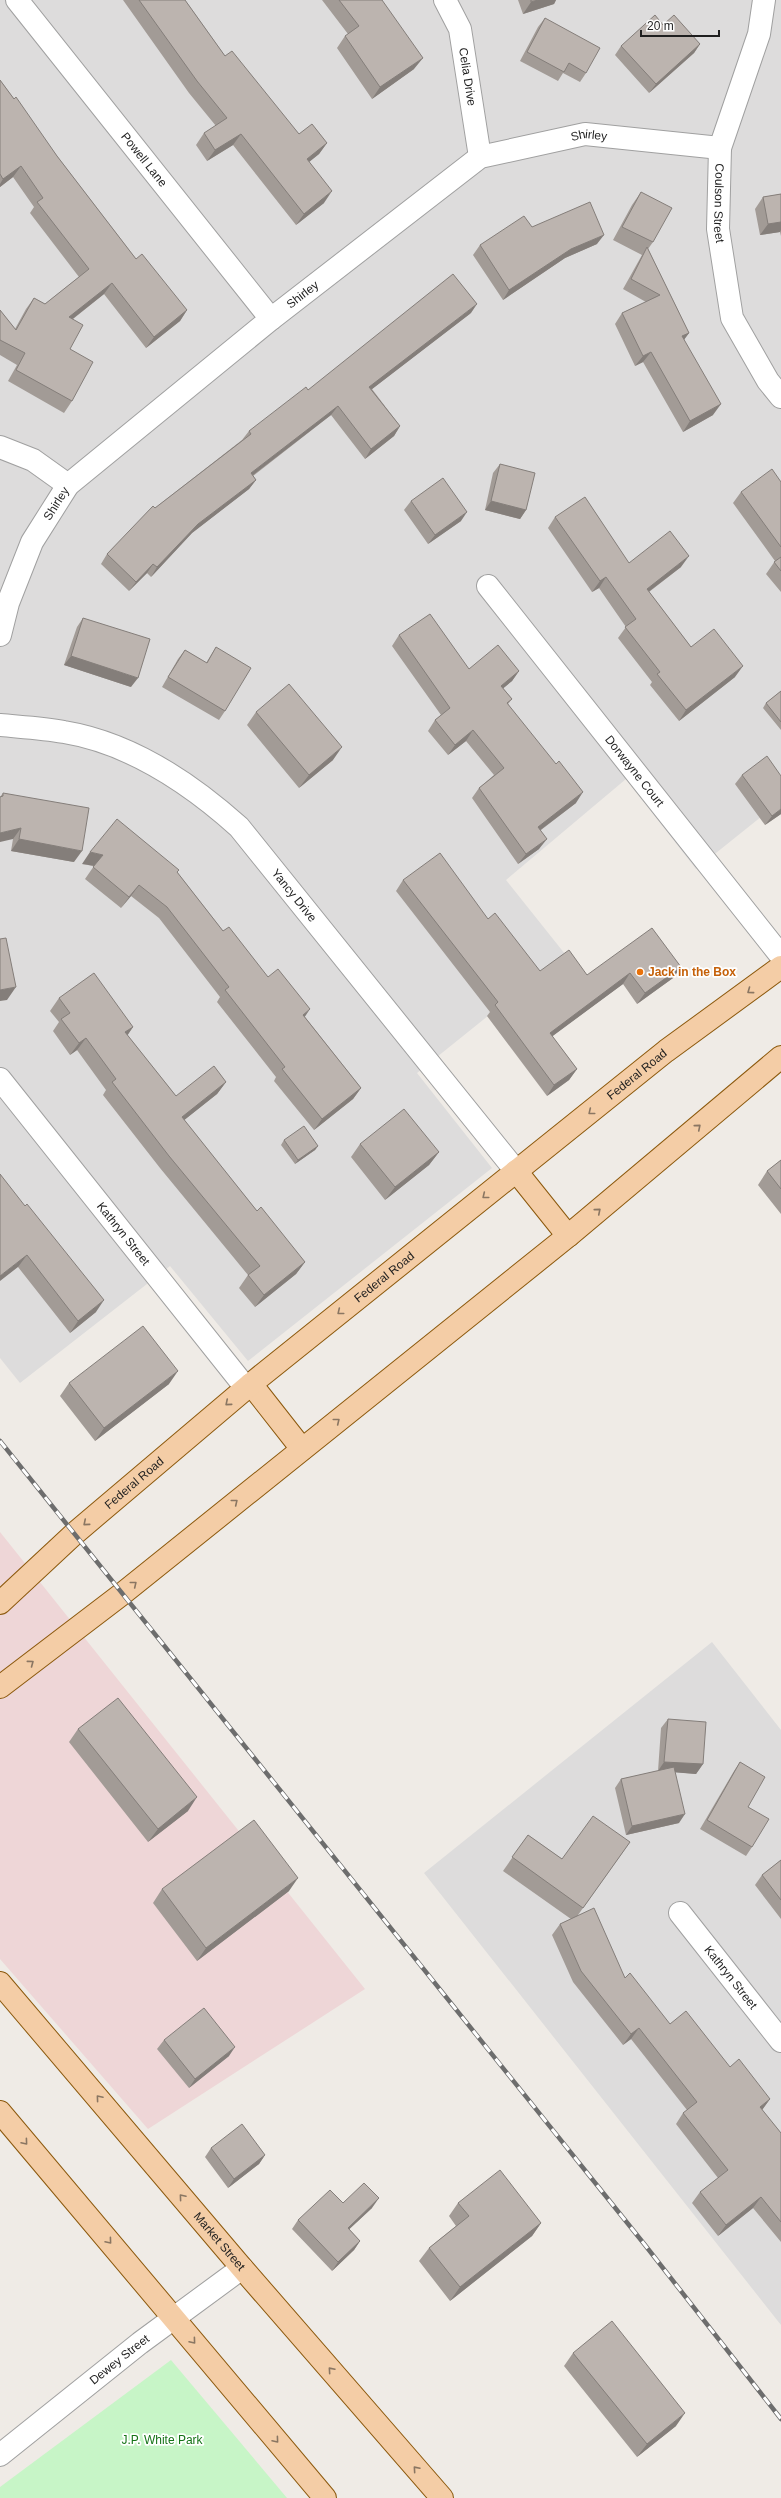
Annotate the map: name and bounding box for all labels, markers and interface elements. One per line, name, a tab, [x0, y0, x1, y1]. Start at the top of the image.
scale bar	[641, 12, 719, 38]
text: 20 m	[647, 19, 674, 33]
street label: Celia Drive	[456, 47, 479, 107]
street label: Shirley	[569, 127, 608, 144]
street label: Powell Lane	[118, 130, 170, 190]
street label: Coulson Street	[711, 163, 727, 244]
street label: Shirley	[284, 278, 321, 311]
street label: Shirley	[41, 484, 72, 523]
street label: Dorwayne Court	[602, 733, 667, 810]
street label: Yancy Drive	[269, 866, 320, 925]
place label: Jack in the Box	[648, 965, 736, 979]
marker: Jack in the Box	[635, 967, 645, 977]
one-way arrow	[747, 986, 754, 993]
street label: Federal Road	[604, 1046, 670, 1103]
one-way arrow	[588, 1107, 595, 1114]
one-way arrow	[693, 1124, 700, 1131]
one-way arrow	[483, 1191, 490, 1198]
street label: Kathryn Street	[94, 1199, 153, 1269]
one-way arrow	[593, 1208, 601, 1215]
street label: Federal Road	[351, 1249, 417, 1305]
one-way arrow	[338, 1308, 345, 1315]
one-way arrow	[226, 1399, 233, 1406]
one-way arrow	[332, 1419, 339, 1426]
street label: Federal Road	[102, 1454, 166, 1512]
one-way arrow	[231, 1500, 238, 1507]
one-way arrow	[84, 1519, 91, 1526]
one-way arrow	[130, 1582, 137, 1589]
one-way arrow	[26, 1660, 33, 1667]
street label: Kathryn Street	[701, 1943, 760, 2012]
one-way arrow	[96, 2095, 103, 2102]
one-way arrow	[21, 2137, 28, 2145]
one-way arrow	[180, 2195, 187, 2202]
street label: Market Street	[191, 2209, 249, 2274]
one-way arrow	[105, 2237, 112, 2244]
street label: Dewey Street	[87, 2331, 153, 2387]
one-way arrow	[188, 2336, 195, 2343]
one-way arrow	[328, 2368, 335, 2375]
park label: J.P. White Park	[121, 2433, 204, 2447]
one-way arrow	[272, 2436, 279, 2443]
one-way arrow	[414, 2466, 421, 2473]

